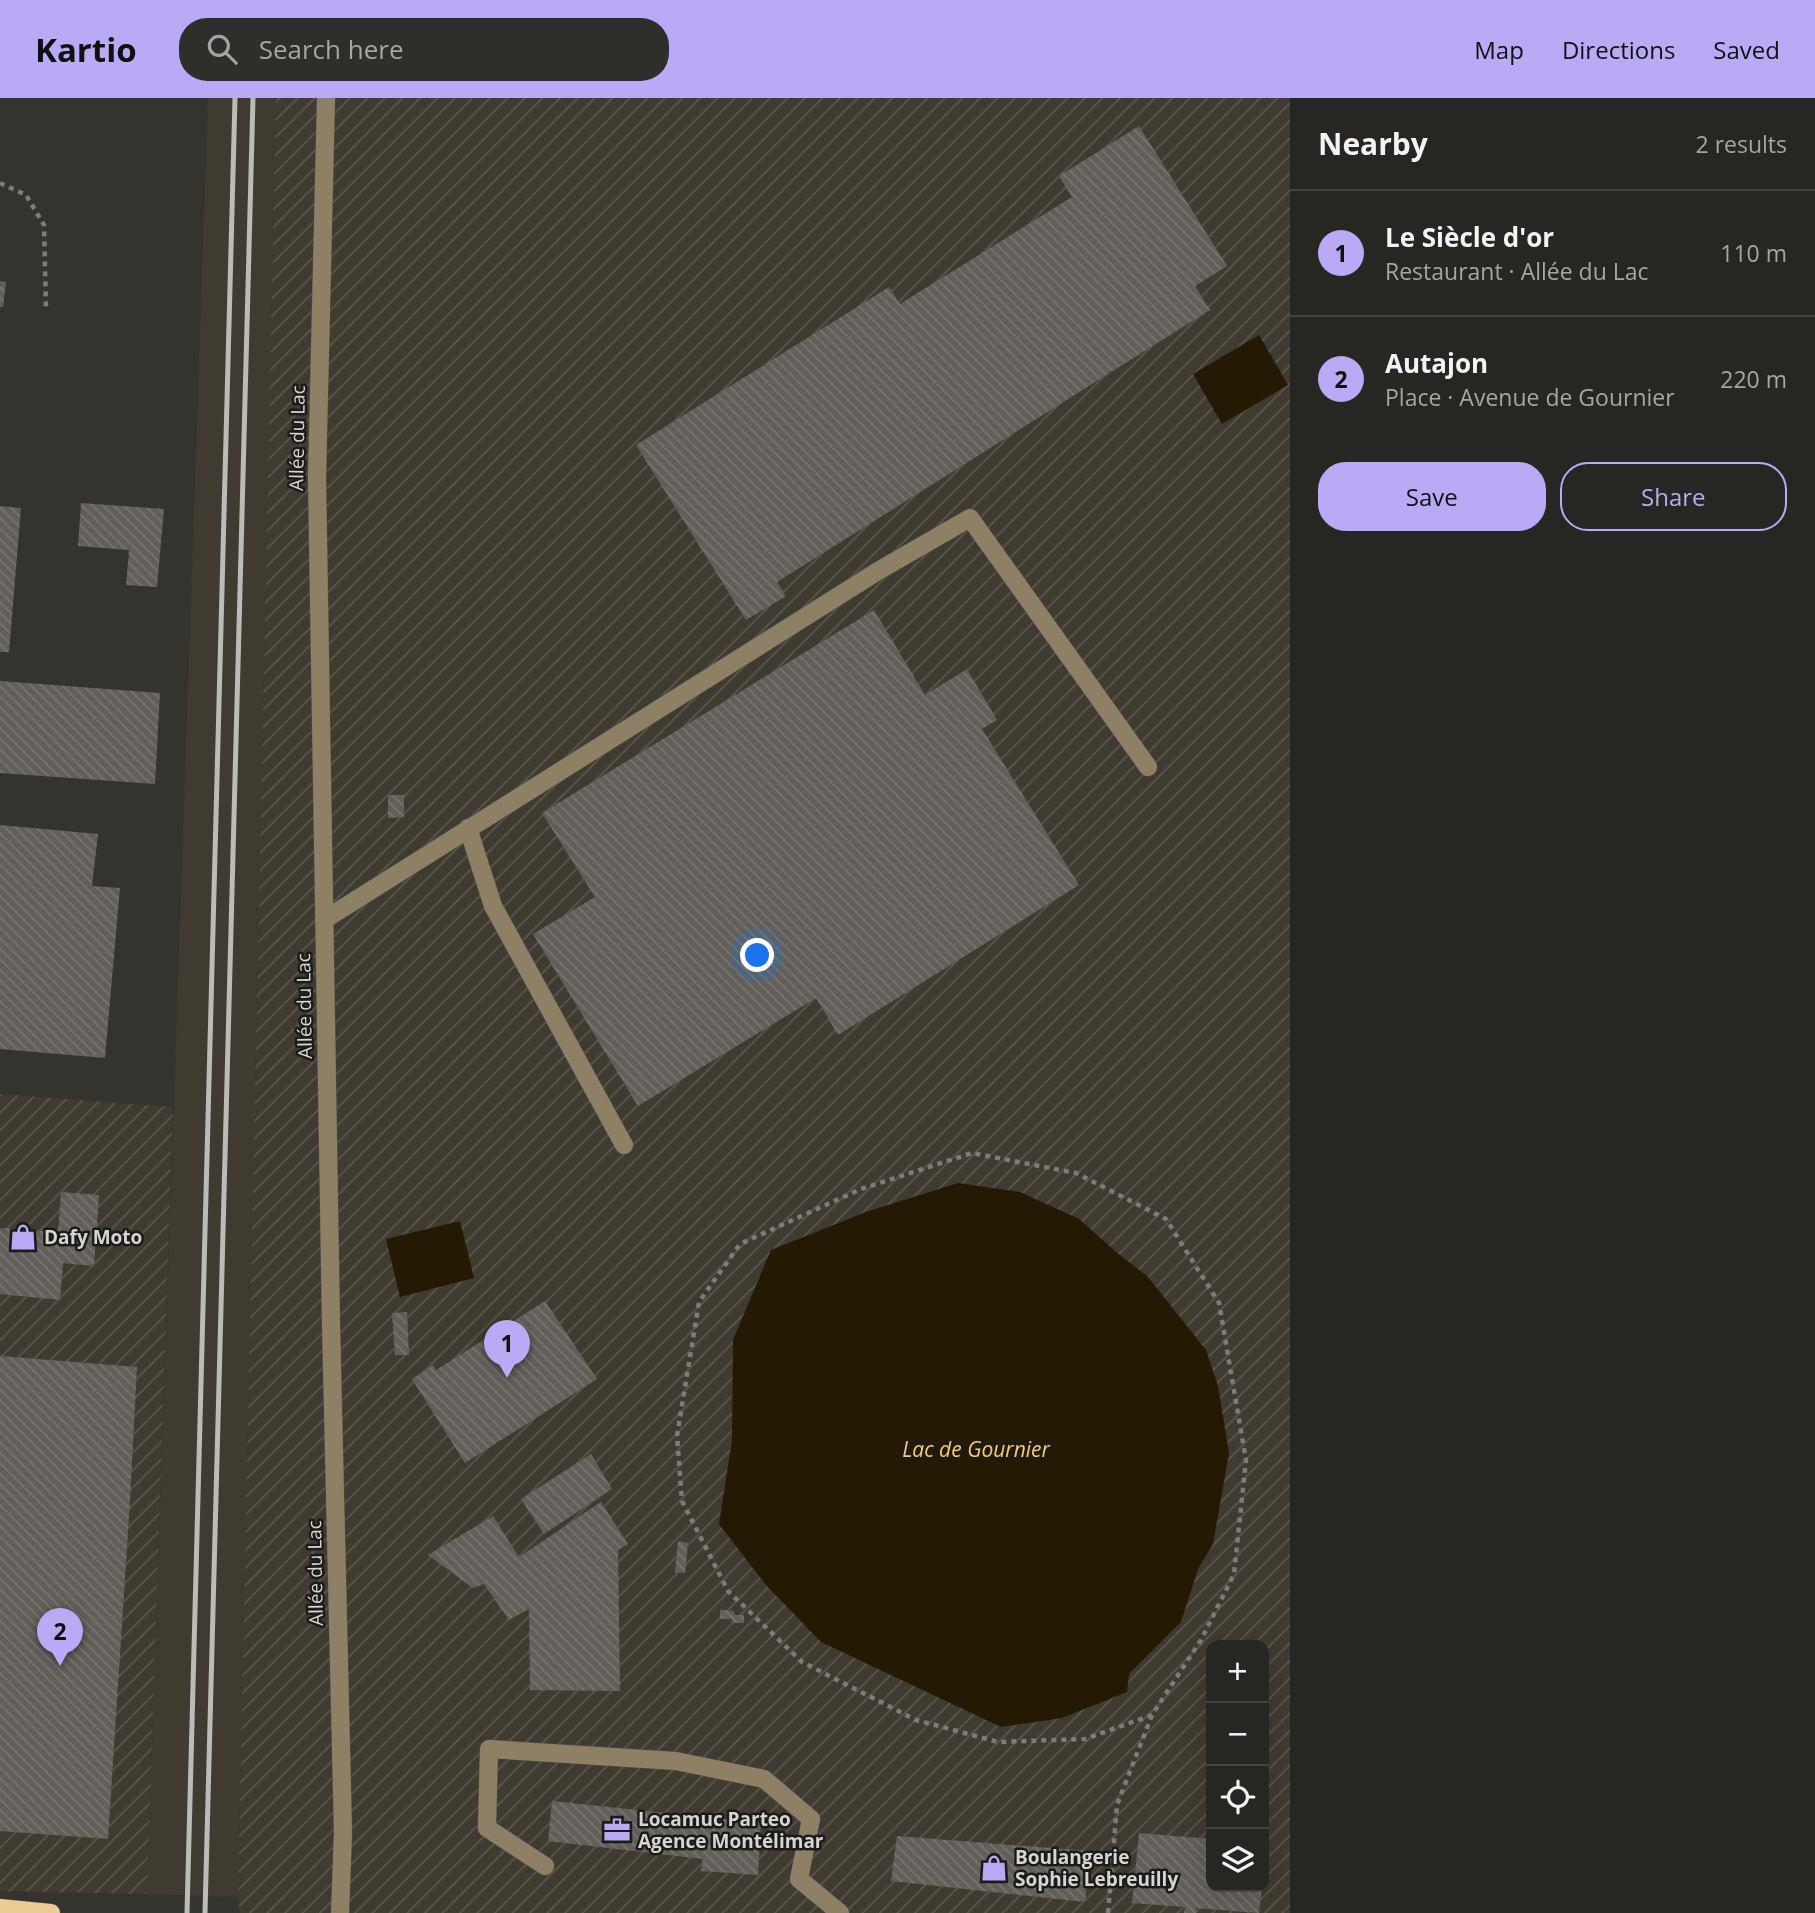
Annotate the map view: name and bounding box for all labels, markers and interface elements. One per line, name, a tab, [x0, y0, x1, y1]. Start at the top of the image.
search box	[179, 18, 669, 81]
text: Kartio	[35, 27, 137, 72]
icon: search	[203, 30, 241, 68]
text: Search here	[259, 31, 404, 67]
text: Map	[1474, 33, 1524, 66]
text: Directions	[1562, 33, 1675, 66]
text: Saved	[1713, 33, 1780, 66]
text: Nearby	[1318, 123, 1428, 164]
text: 2 results	[1696, 128, 1787, 160]
text: Le Siècle d'or	[1385, 219, 1554, 255]
text: 1	[1334, 237, 1348, 269]
text: 110 m	[1720, 237, 1787, 269]
text: Restaurant · Allée du Lac	[1385, 255, 1649, 287]
text: Autajon	[1385, 345, 1488, 381]
text: 2	[1334, 363, 1348, 395]
text: 220 m	[1720, 363, 1787, 395]
text: Place · Avenue de Gournier	[1385, 381, 1675, 413]
street label: Allée du Lac	[283, 385, 311, 491]
button: Save	[1318, 462, 1546, 531]
button: Share	[1560, 462, 1787, 531]
your location	[740, 938, 774, 972]
street label: Allée du Lac	[290, 953, 318, 1059]
shop icon: Dafy Moto	[8, 1222, 38, 1252]
place label: Dafy Moto	[44, 1224, 142, 1250]
pin: 1	[484, 1320, 530, 1378]
water label: Lac de Gournier	[902, 1435, 1051, 1463]
street label: Allée du Lac	[301, 1520, 329, 1626]
pin: 2	[37, 1608, 83, 1666]
map controls	[1206, 1640, 1269, 1892]
button: +	[1206, 1640, 1269, 1703]
button: −	[1206, 1703, 1269, 1766]
button: locate	[1206, 1766, 1269, 1829]
place label: Locamuc Parteo Agence Montélimar	[638, 1806, 824, 1854]
office icon: Locamuc Parteo Agence Montélimar	[602, 1815, 632, 1845]
button: layers	[1206, 1829, 1269, 1892]
place label: Boulangerie Sophie Lebreuilly	[1015, 1844, 1178, 1892]
shop icon: Boulangerie Sophie Lebreuilly	[979, 1853, 1009, 1883]

